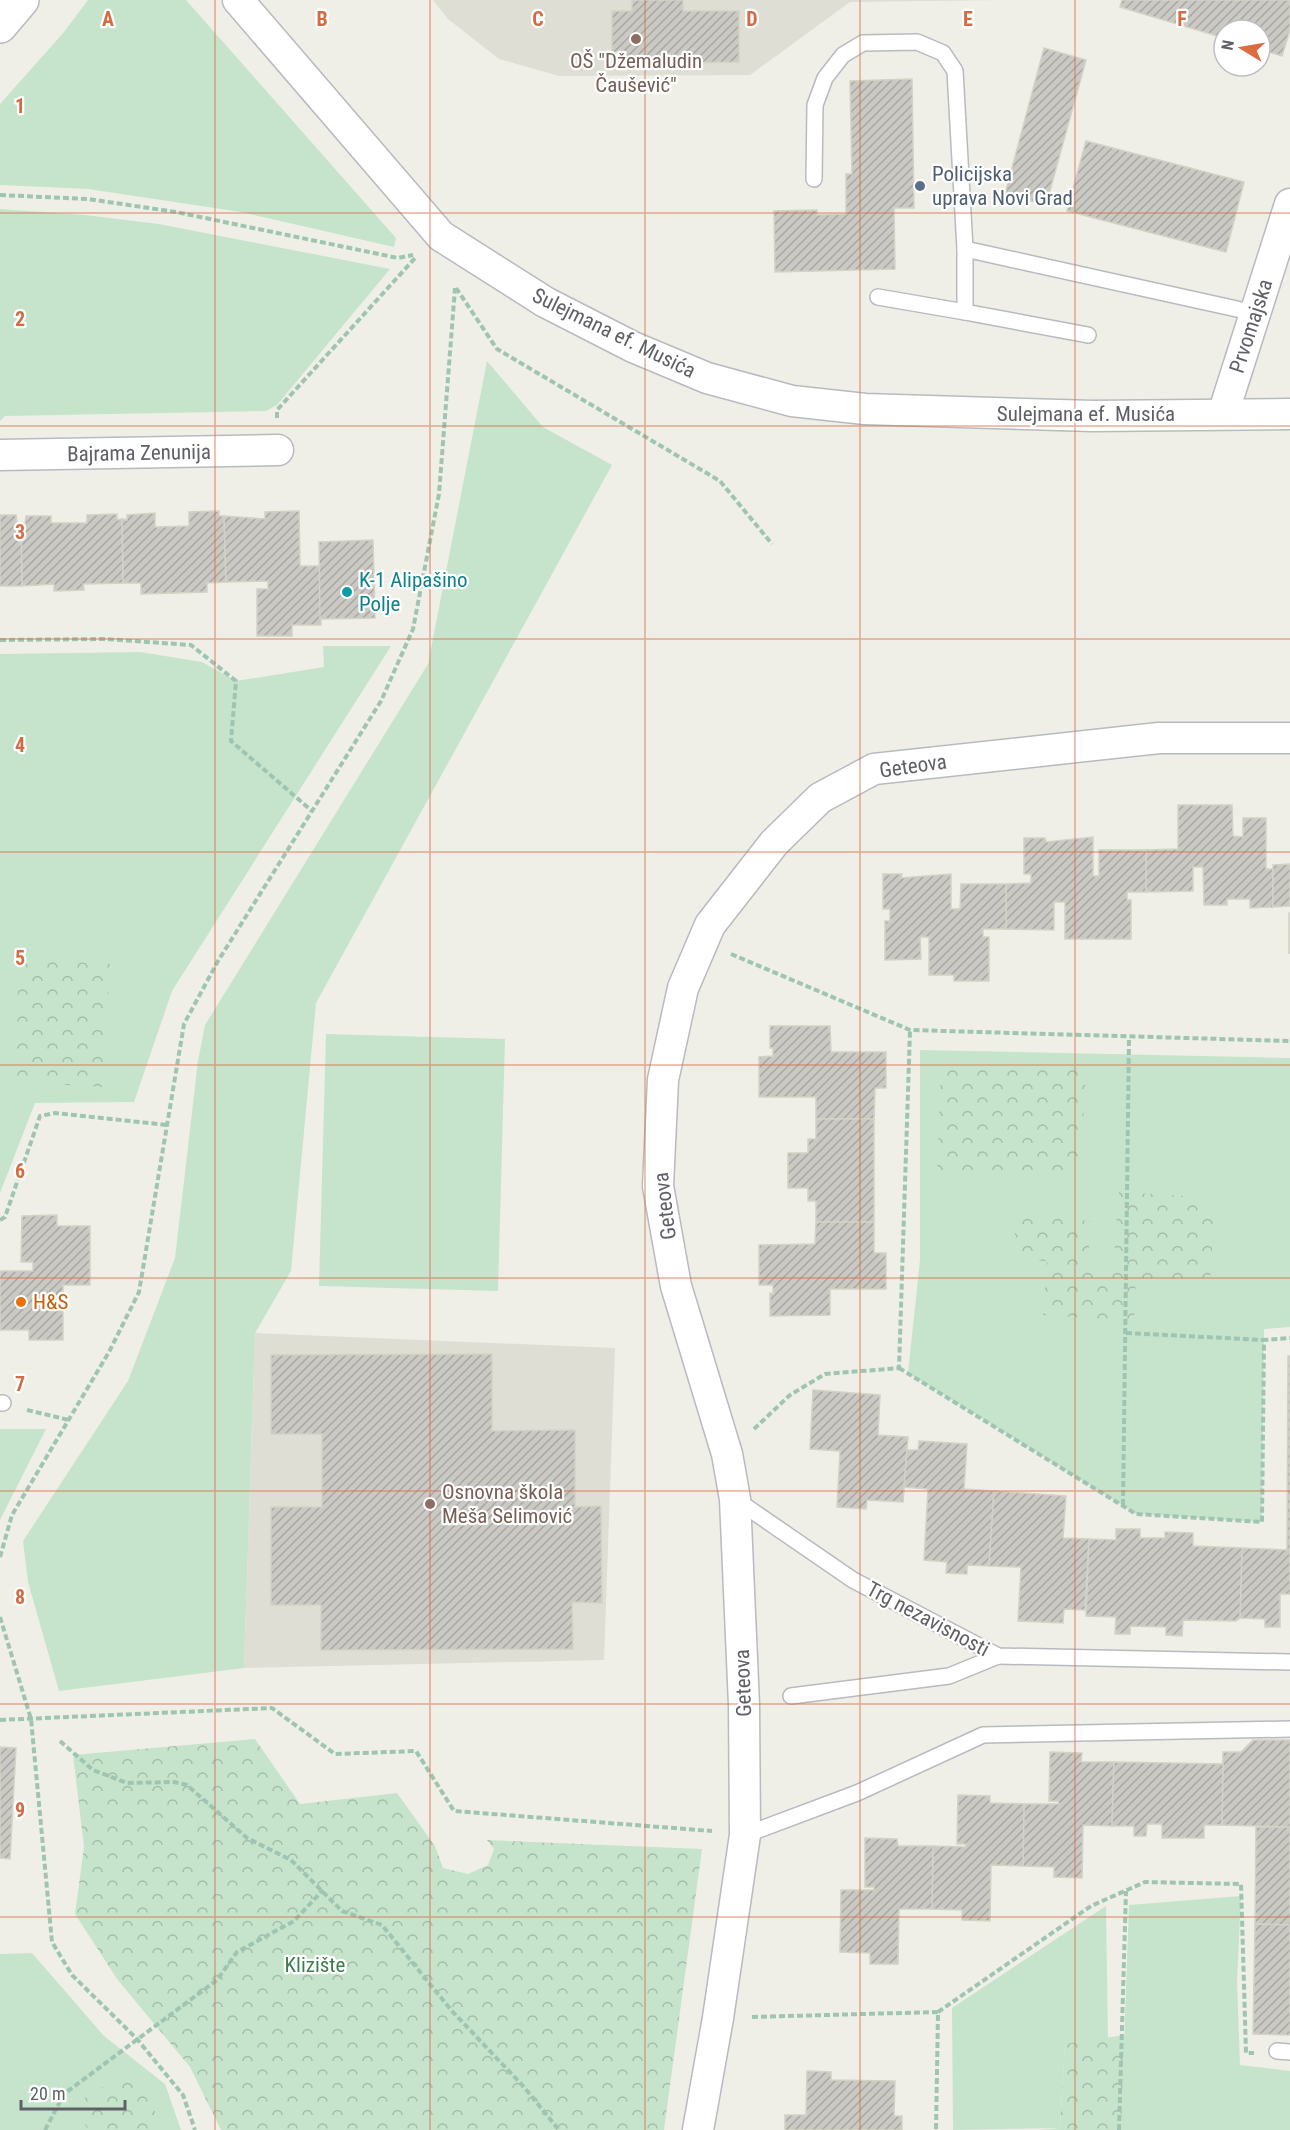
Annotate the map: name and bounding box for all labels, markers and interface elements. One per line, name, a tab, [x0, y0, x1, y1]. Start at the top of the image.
text: A	[102, 7, 114, 31]
text: B	[316, 7, 328, 31]
text: C	[532, 7, 544, 31]
text: D	[746, 7, 758, 31]
text: E	[963, 7, 973, 31]
text: F	[1177, 7, 1187, 31]
north arrow	[1212, 18, 1272, 78]
marker: OŠ "Džemaludin Čaušević"	[629, 32, 643, 46]
text: N	[1218, 39, 1238, 52]
place label: OŠ "Džemaludin Čaušević"	[570, 49, 702, 97]
text: 1	[15, 94, 25, 118]
place label: Policijska uprava Novi Grad	[932, 162, 1073, 210]
marker: Policijska uprava Novi Grad	[913, 179, 927, 193]
street label: Prvomajska	[1225, 276, 1277, 376]
street label: Sulejmana ef. Musića	[529, 283, 699, 383]
text: 2	[15, 307, 25, 331]
street label: Sulejmana ef. Musića	[997, 402, 1175, 426]
street label: Bajrama Zenunija	[67, 440, 211, 466]
text: 3	[15, 520, 25, 544]
place label: K-1 Alipašino Polje	[359, 568, 467, 616]
marker: K-1 Alipašino Polje	[340, 585, 354, 599]
text: 4	[15, 733, 25, 757]
street label: Geteova	[878, 749, 948, 783]
text: 5	[15, 946, 25, 970]
text: 6	[15, 1159, 25, 1183]
street label: Geteova	[649, 1171, 681, 1241]
place label: H&S	[33, 1290, 68, 1314]
marker: H&S	[14, 1295, 28, 1309]
text: 7	[15, 1372, 25, 1396]
place label: Osnovna škola Meša Selimović	[442, 1480, 572, 1528]
marker: Osnovna škola Meša Selimović	[423, 1497, 437, 1511]
street label: Trg nezavisnosti	[863, 1577, 993, 1661]
text: 8	[15, 1585, 25, 1609]
street label: Geteova	[730, 1649, 756, 1717]
text: 9	[15, 1798, 25, 1822]
park label: Klizište	[285, 1953, 346, 1977]
scale bar	[21, 2073, 124, 2111]
text: 20 m	[30, 2083, 65, 2104]

